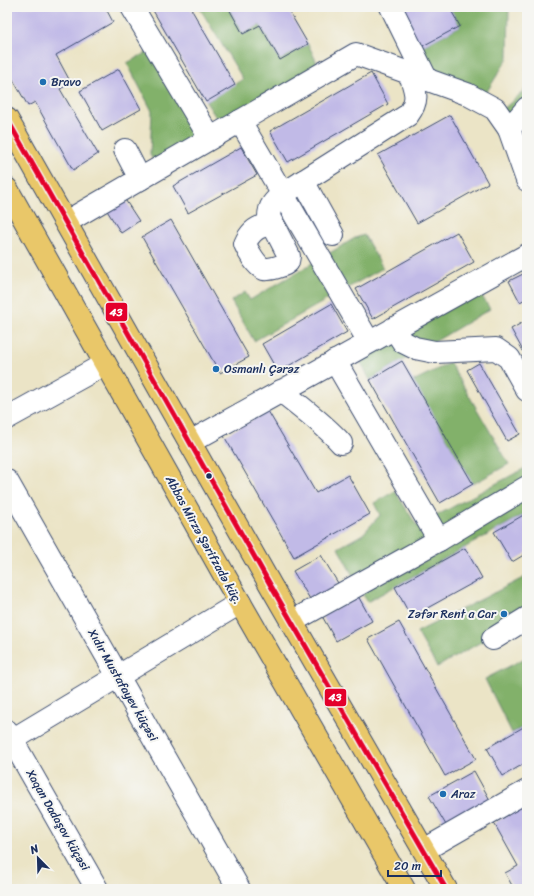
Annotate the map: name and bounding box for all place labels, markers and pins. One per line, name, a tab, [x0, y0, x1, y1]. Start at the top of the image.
place label: Bravo	[51, 71, 81, 93]
marker: Bravo	[38, 77, 48, 87]
place label: Osmanlı Çərəz	[224, 358, 300, 380]
marker: Osmanlı Çərəz	[211, 364, 221, 374]
unlabelled marker	[204, 471, 214, 481]
place label: Zəfər Rent a Car	[408, 603, 497, 625]
marker: Zəfər Rent a Car	[499, 609, 509, 619]
place label: Araz	[450, 783, 476, 805]
marker: Araz	[438, 789, 448, 799]

